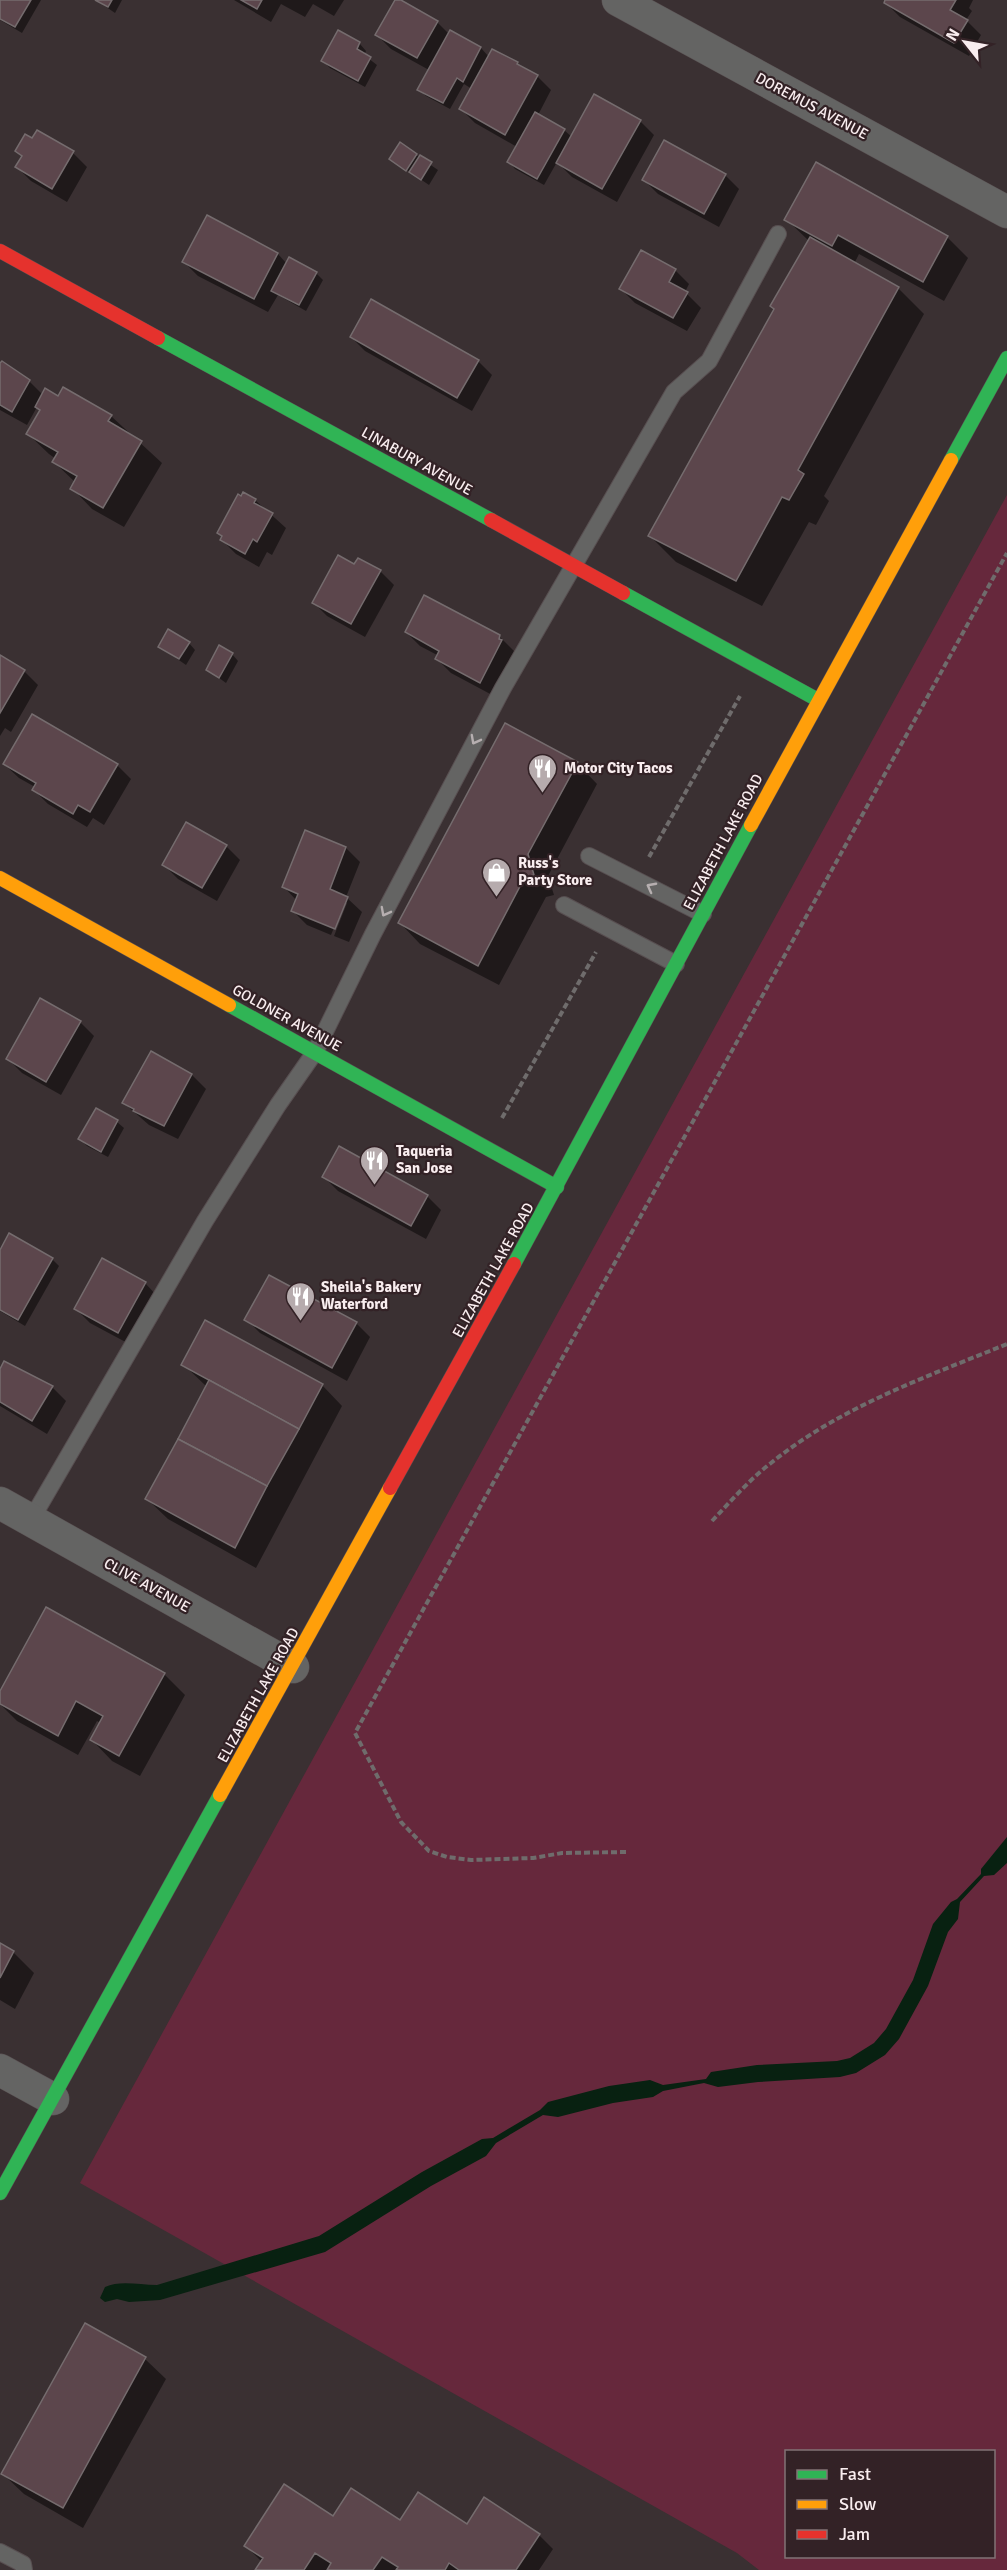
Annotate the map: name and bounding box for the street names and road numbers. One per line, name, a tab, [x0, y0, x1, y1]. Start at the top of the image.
street label: DOREMUS AVENUE	[753, 69, 871, 143]
street label: LINABURY AVENUE	[358, 423, 476, 499]
street label: ELIZABETH LAKE ROAD	[679, 771, 767, 913]
street label: GOLDNER AVENUE	[229, 981, 345, 1055]
street label: ELIZABETH LAKE ROAD	[448, 1199, 538, 1341]
street label: CLIVE AVENUE	[101, 1554, 193, 1616]
street label: ELIZABETH LAKE ROAD	[213, 1624, 303, 1766]

